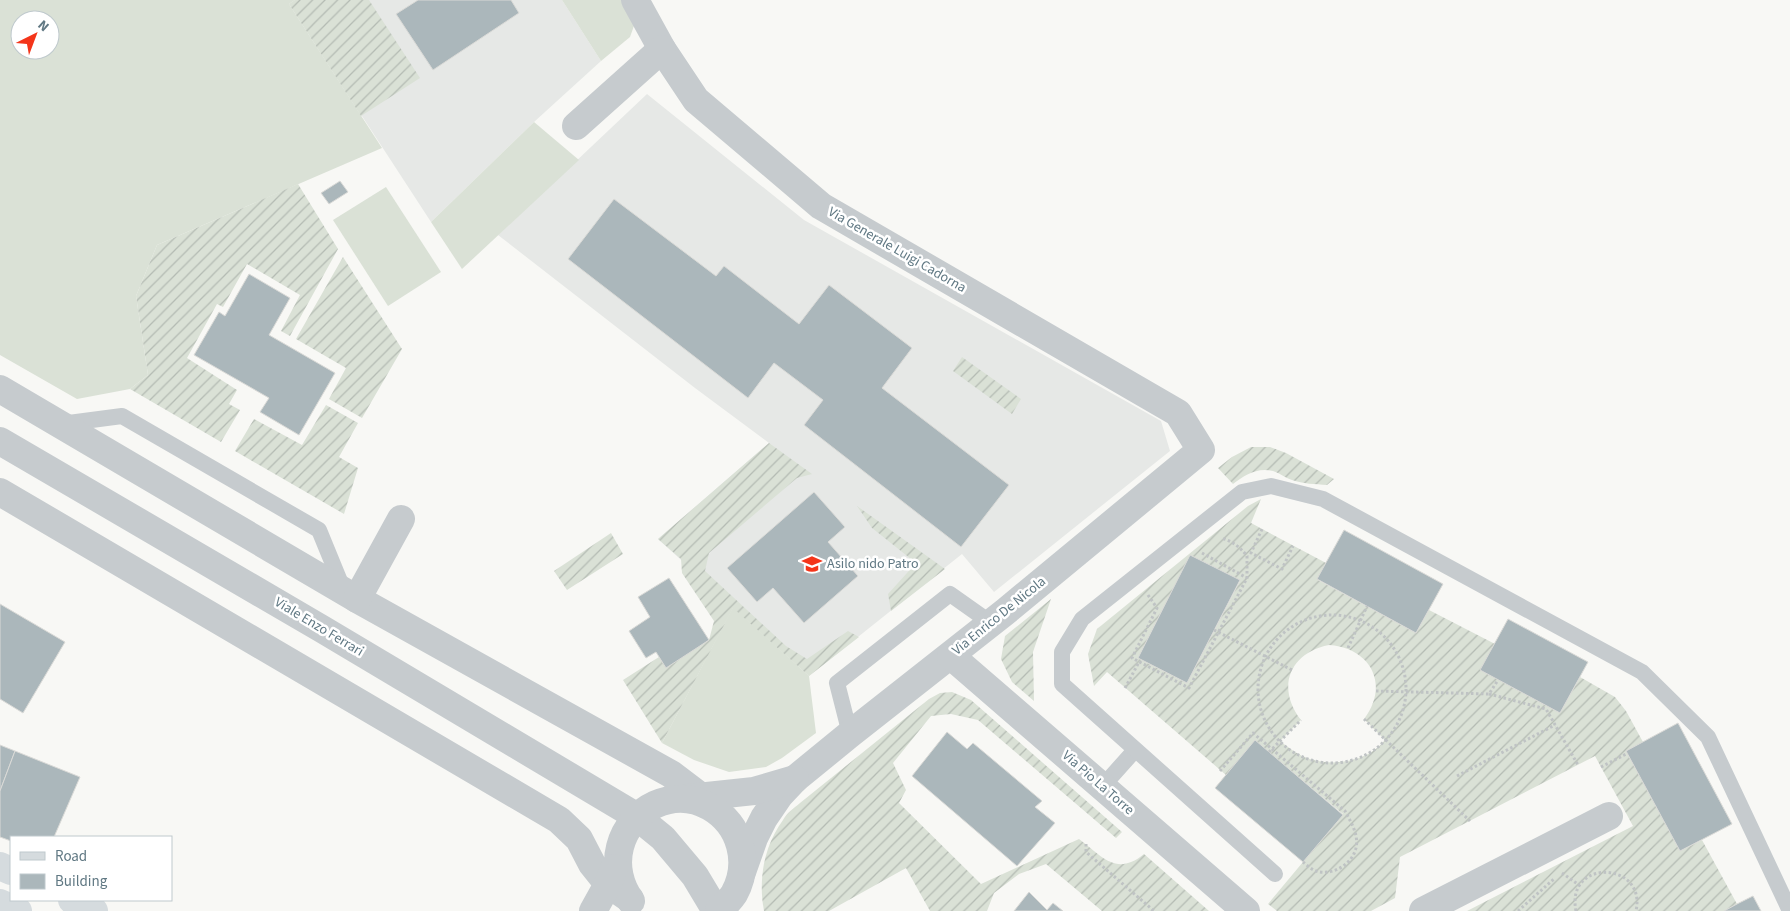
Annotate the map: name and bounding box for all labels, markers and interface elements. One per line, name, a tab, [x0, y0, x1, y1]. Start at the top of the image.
north arrow	[10, 10, 60, 60]
text: N	[33, 16, 53, 37]
street label: Via Generale Luigi Cadorna	[824, 202, 970, 298]
school or university icon: Asilo nido Patro	[801, 553, 823, 575]
place label: Asilo nido Patro	[827, 554, 919, 574]
street label: Via Enrico De Nicola	[948, 572, 1050, 660]
street label: Viale Enzo Ferrari	[271, 593, 367, 661]
street label: Via Pio La Torre	[1058, 746, 1138, 820]
legend	[10, 836, 172, 901]
text: Road	[55, 846, 87, 867]
text: Building	[55, 871, 108, 892]

